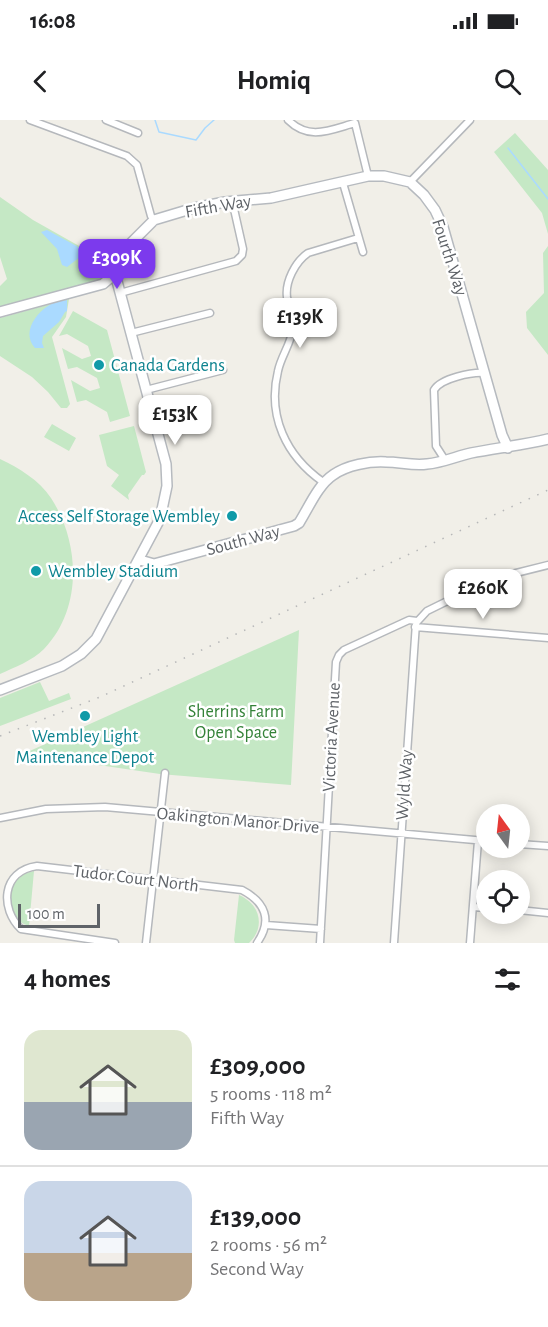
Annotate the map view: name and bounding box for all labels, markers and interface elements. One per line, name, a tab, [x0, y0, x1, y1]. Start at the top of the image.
text: 16:08	[30, 10, 76, 32]
icon: back	[24, 65, 57, 98]
icon: search	[491, 65, 524, 98]
text: Homiq	[237, 67, 311, 94]
street label: Fifth Way	[184, 192, 253, 222]
street label: Fourth Way	[428, 217, 470, 298]
pin: £309K	[75, 239, 159, 290]
text: £309K	[92, 248, 142, 268]
pin: £139K	[258, 298, 342, 349]
text: £139K	[277, 307, 323, 327]
place label: Canada Gardens	[111, 357, 225, 375]
marker: Canada Gardens	[92, 358, 106, 372]
pin: £153K	[133, 395, 217, 446]
text: £153K	[152, 404, 198, 424]
place label: Access Self Storage Wembley	[18, 508, 220, 526]
marker: Access Self Storage Wembley	[225, 509, 239, 523]
street label: South Way	[205, 522, 282, 559]
place label: Wembley Stadium	[48, 563, 178, 581]
marker: Wembley Stadium	[29, 564, 43, 578]
pin: £260K	[441, 569, 525, 620]
text: £260K	[458, 578, 508, 598]
street label: Victoria Avenue	[320, 682, 344, 792]
park label: Sherrins Farm Open Space	[188, 703, 284, 742]
marker: Wembley Light Maintenance Depot	[78, 709, 92, 723]
place label: Wembley Light Maintenance Depot	[16, 728, 154, 767]
street label: Wyld Way	[394, 749, 416, 821]
north arrow	[476, 804, 530, 858]
map controls	[476, 804, 530, 924]
street label: Oakington Manor Drive	[156, 805, 320, 837]
street label: Tudor Court North	[72, 862, 200, 896]
button: locate	[476, 870, 530, 924]
scale bar	[18, 901, 100, 928]
text: 100 m	[27, 906, 65, 922]
icon: filters	[491, 963, 524, 996]
text: 4 homes	[24, 966, 111, 992]
text: £309,000	[210, 1053, 306, 1079]
icon: home	[72, 1054, 144, 1126]
text: 5 rooms · 118 m²	[210, 1084, 332, 1104]
text: Fifth Way	[210, 1108, 284, 1128]
text: £139,000	[210, 1204, 301, 1230]
icon: home	[72, 1205, 144, 1277]
text: 2 rooms · 56 m²	[210, 1235, 327, 1255]
text: Second Way	[210, 1259, 304, 1279]

